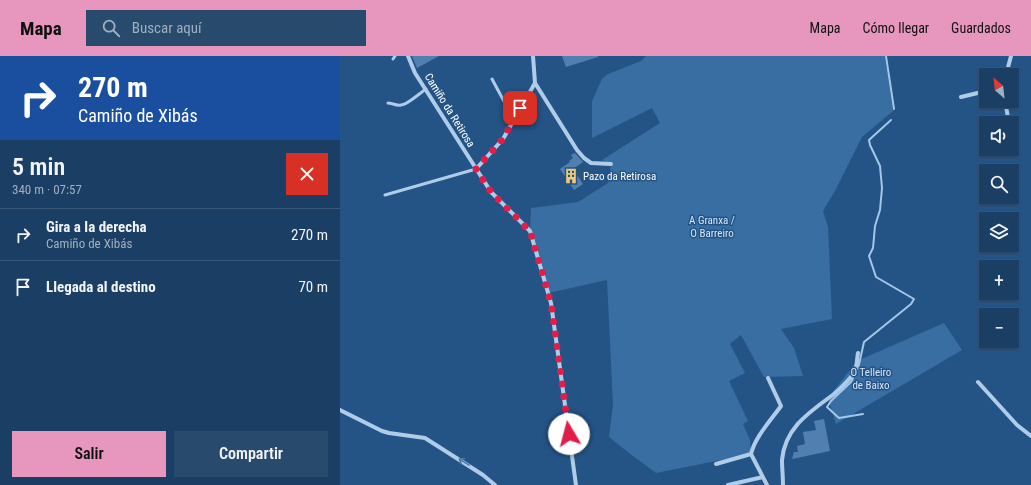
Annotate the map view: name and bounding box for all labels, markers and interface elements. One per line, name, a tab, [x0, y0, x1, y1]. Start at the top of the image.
search box	[86, 10, 366, 46]
text: Mapa	[20, 17, 62, 40]
icon: search	[100, 17, 122, 39]
text: Buscar aquí	[132, 19, 202, 37]
text: Mapa	[810, 20, 841, 36]
text: Cómo llegar	[863, 20, 929, 36]
text: Guardados	[951, 20, 1011, 36]
north arrow	[979, 68, 1019, 108]
map controls	[979, 68, 1019, 348]
text: 270 m	[78, 71, 148, 104]
street label: Camiño da Retirosa	[422, 71, 478, 150]
icon: right	[12, 72, 64, 124]
pin	[503, 91, 537, 125]
icon: arrive	[509, 97, 531, 119]
text: Camiño de Xibás	[78, 105, 198, 126]
button: sound	[979, 116, 1019, 156]
text: 5 min	[12, 153, 65, 181]
button: close	[286, 153, 328, 195]
button: search	[979, 164, 1019, 204]
building icon: Pazo da Retirosa	[562, 167, 580, 185]
place label: Pazo da Retirosa	[583, 170, 656, 183]
text: 340 m · 07:57	[12, 182, 82, 197]
button: layers	[979, 212, 1019, 252]
park label: A Granxa / O Barreiro	[689, 214, 735, 240]
text: Gira a la derecha	[46, 218, 147, 236]
icon: right	[12, 224, 34, 246]
text: 270 m	[291, 226, 328, 244]
text: Camiño de Xibás	[46, 236, 132, 251]
button: +	[979, 260, 1019, 300]
icon: arrive	[12, 276, 34, 298]
text: Llegada al destino	[46, 278, 156, 296]
text: 70 m	[298, 278, 328, 296]
button: −	[979, 308, 1019, 348]
park label: O Telleiro de Baixo	[851, 366, 892, 392]
position arrow	[548, 413, 590, 455]
button: Salir	[12, 431, 166, 477]
button: Compartir	[174, 431, 328, 477]
one-way arrow	[458, 458, 470, 466]

